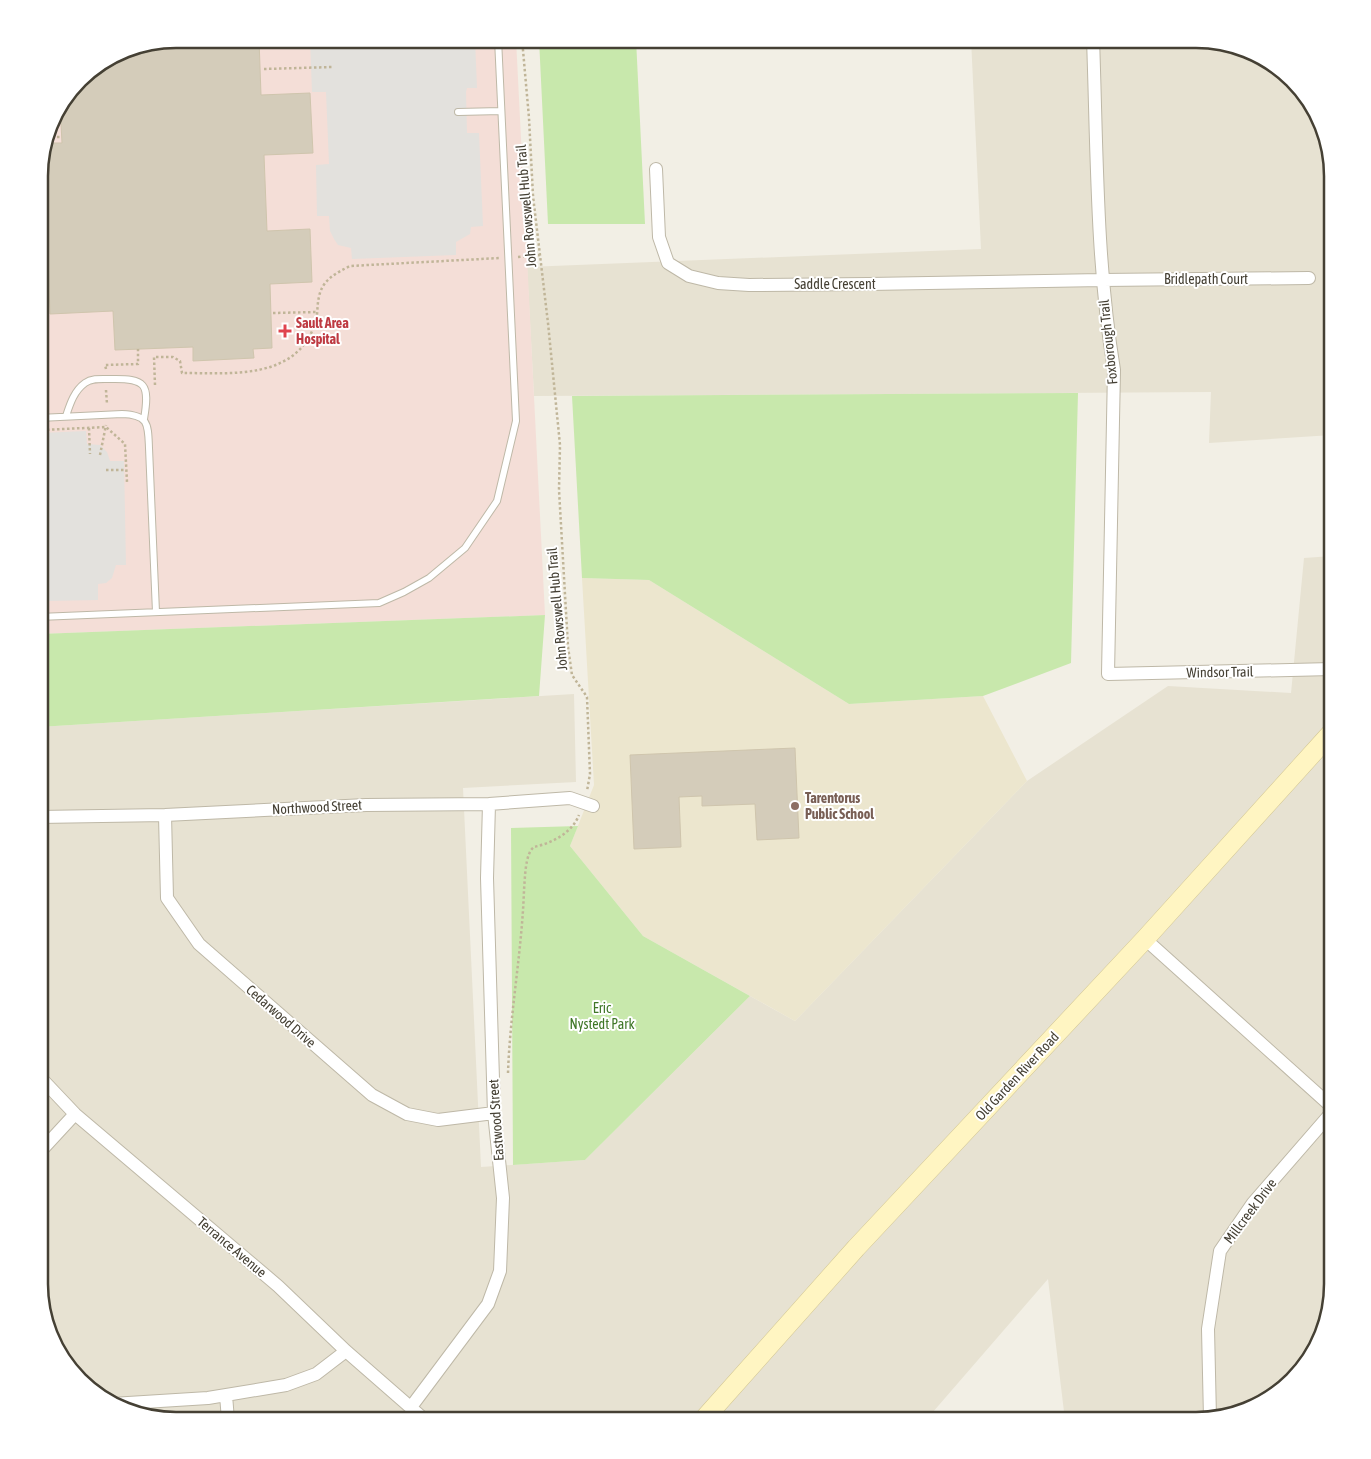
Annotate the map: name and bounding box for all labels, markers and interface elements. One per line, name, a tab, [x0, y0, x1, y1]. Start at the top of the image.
street label: John Rowswell Hub Trail	[513, 144, 539, 268]
street label: Bridlepath Court	[1164, 271, 1248, 287]
street label: Saddle Crescent	[794, 276, 876, 292]
street label: Foxborough Trail	[1096, 298, 1120, 385]
place label: Sault Area Hospital	[296, 315, 349, 347]
marker: Sault Area Hospital	[278, 324, 292, 338]
street label: John Rowswell Hub Trail	[544, 547, 570, 671]
street label: Windsor Trail	[1186, 663, 1254, 681]
place label: Tarentorus Public School	[805, 790, 874, 822]
street label: Northwood Street	[271, 797, 363, 817]
marker: Tarentorus Public School	[789, 800, 801, 812]
street label: Cedarwood Drive	[243, 981, 319, 1051]
park label: Eric Nystedt Park	[569, 1000, 635, 1032]
street label: Old Garden River Road	[972, 1028, 1062, 1124]
street label: Eastwood Street	[485, 1078, 507, 1162]
street label: Millcreek Drive	[1220, 1175, 1280, 1247]
street label: Terrance Avenue	[194, 1214, 270, 1280]

